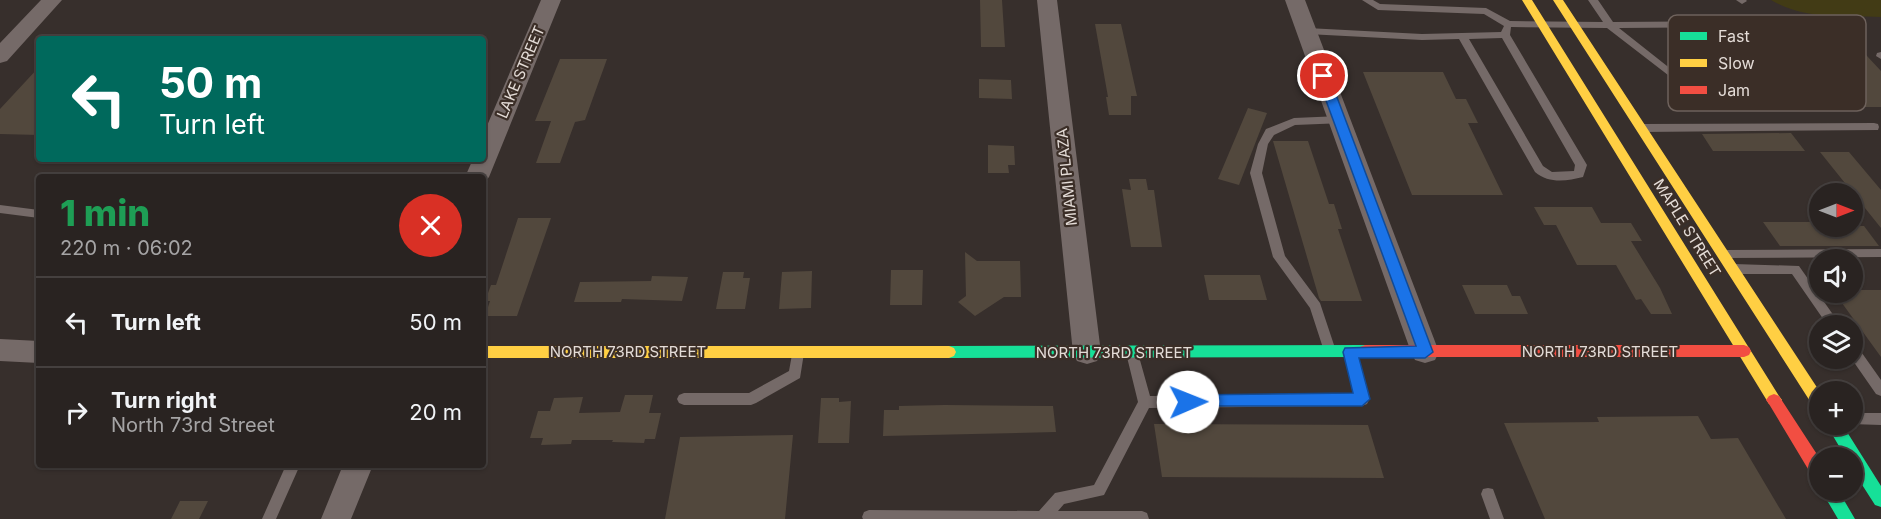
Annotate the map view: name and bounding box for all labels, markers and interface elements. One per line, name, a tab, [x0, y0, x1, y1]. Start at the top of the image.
legend	[1668, 15, 1866, 111]
street label: LAKE STREET	[492, 23, 549, 121]
text: Fast	[1718, 26, 1750, 46]
pin	[1297, 50, 1348, 101]
text: Slow	[1718, 53, 1755, 73]
text: 50 m	[159, 57, 262, 108]
icon: arrive	[1306, 59, 1339, 92]
icon: left	[60, 60, 138, 138]
text: Jam	[1718, 80, 1750, 100]
text: Turn left	[159, 108, 265, 141]
street label: MIAMI PLAZA	[1052, 127, 1081, 227]
street label: MAPLE STREET	[1650, 175, 1725, 280]
north arrow	[1809, 183, 1863, 237]
map controls	[1809, 183, 1863, 501]
text: 1 min	[60, 191, 150, 235]
button: close	[399, 194, 462, 257]
text: 220 m · 06:02	[60, 236, 193, 260]
button: sound	[1809, 249, 1863, 303]
icon: left	[60, 306, 93, 339]
text: Turn left	[111, 309, 201, 335]
text: 50 m	[409, 309, 462, 335]
button: layers	[1809, 315, 1863, 369]
street label: NORTH 73RD STREET	[550, 342, 706, 361]
street label: NORTH 73RD STREET	[1522, 342, 1678, 361]
street label: NORTH 73RD STREET	[1036, 343, 1192, 362]
position arrow	[1156, 370, 1220, 434]
button: +	[1809, 381, 1863, 435]
text: Turn right	[111, 387, 217, 413]
icon: right	[60, 396, 93, 429]
text: 20 m	[409, 399, 462, 425]
text: North 73rd Street	[111, 413, 275, 437]
button: −	[1809, 447, 1863, 501]

